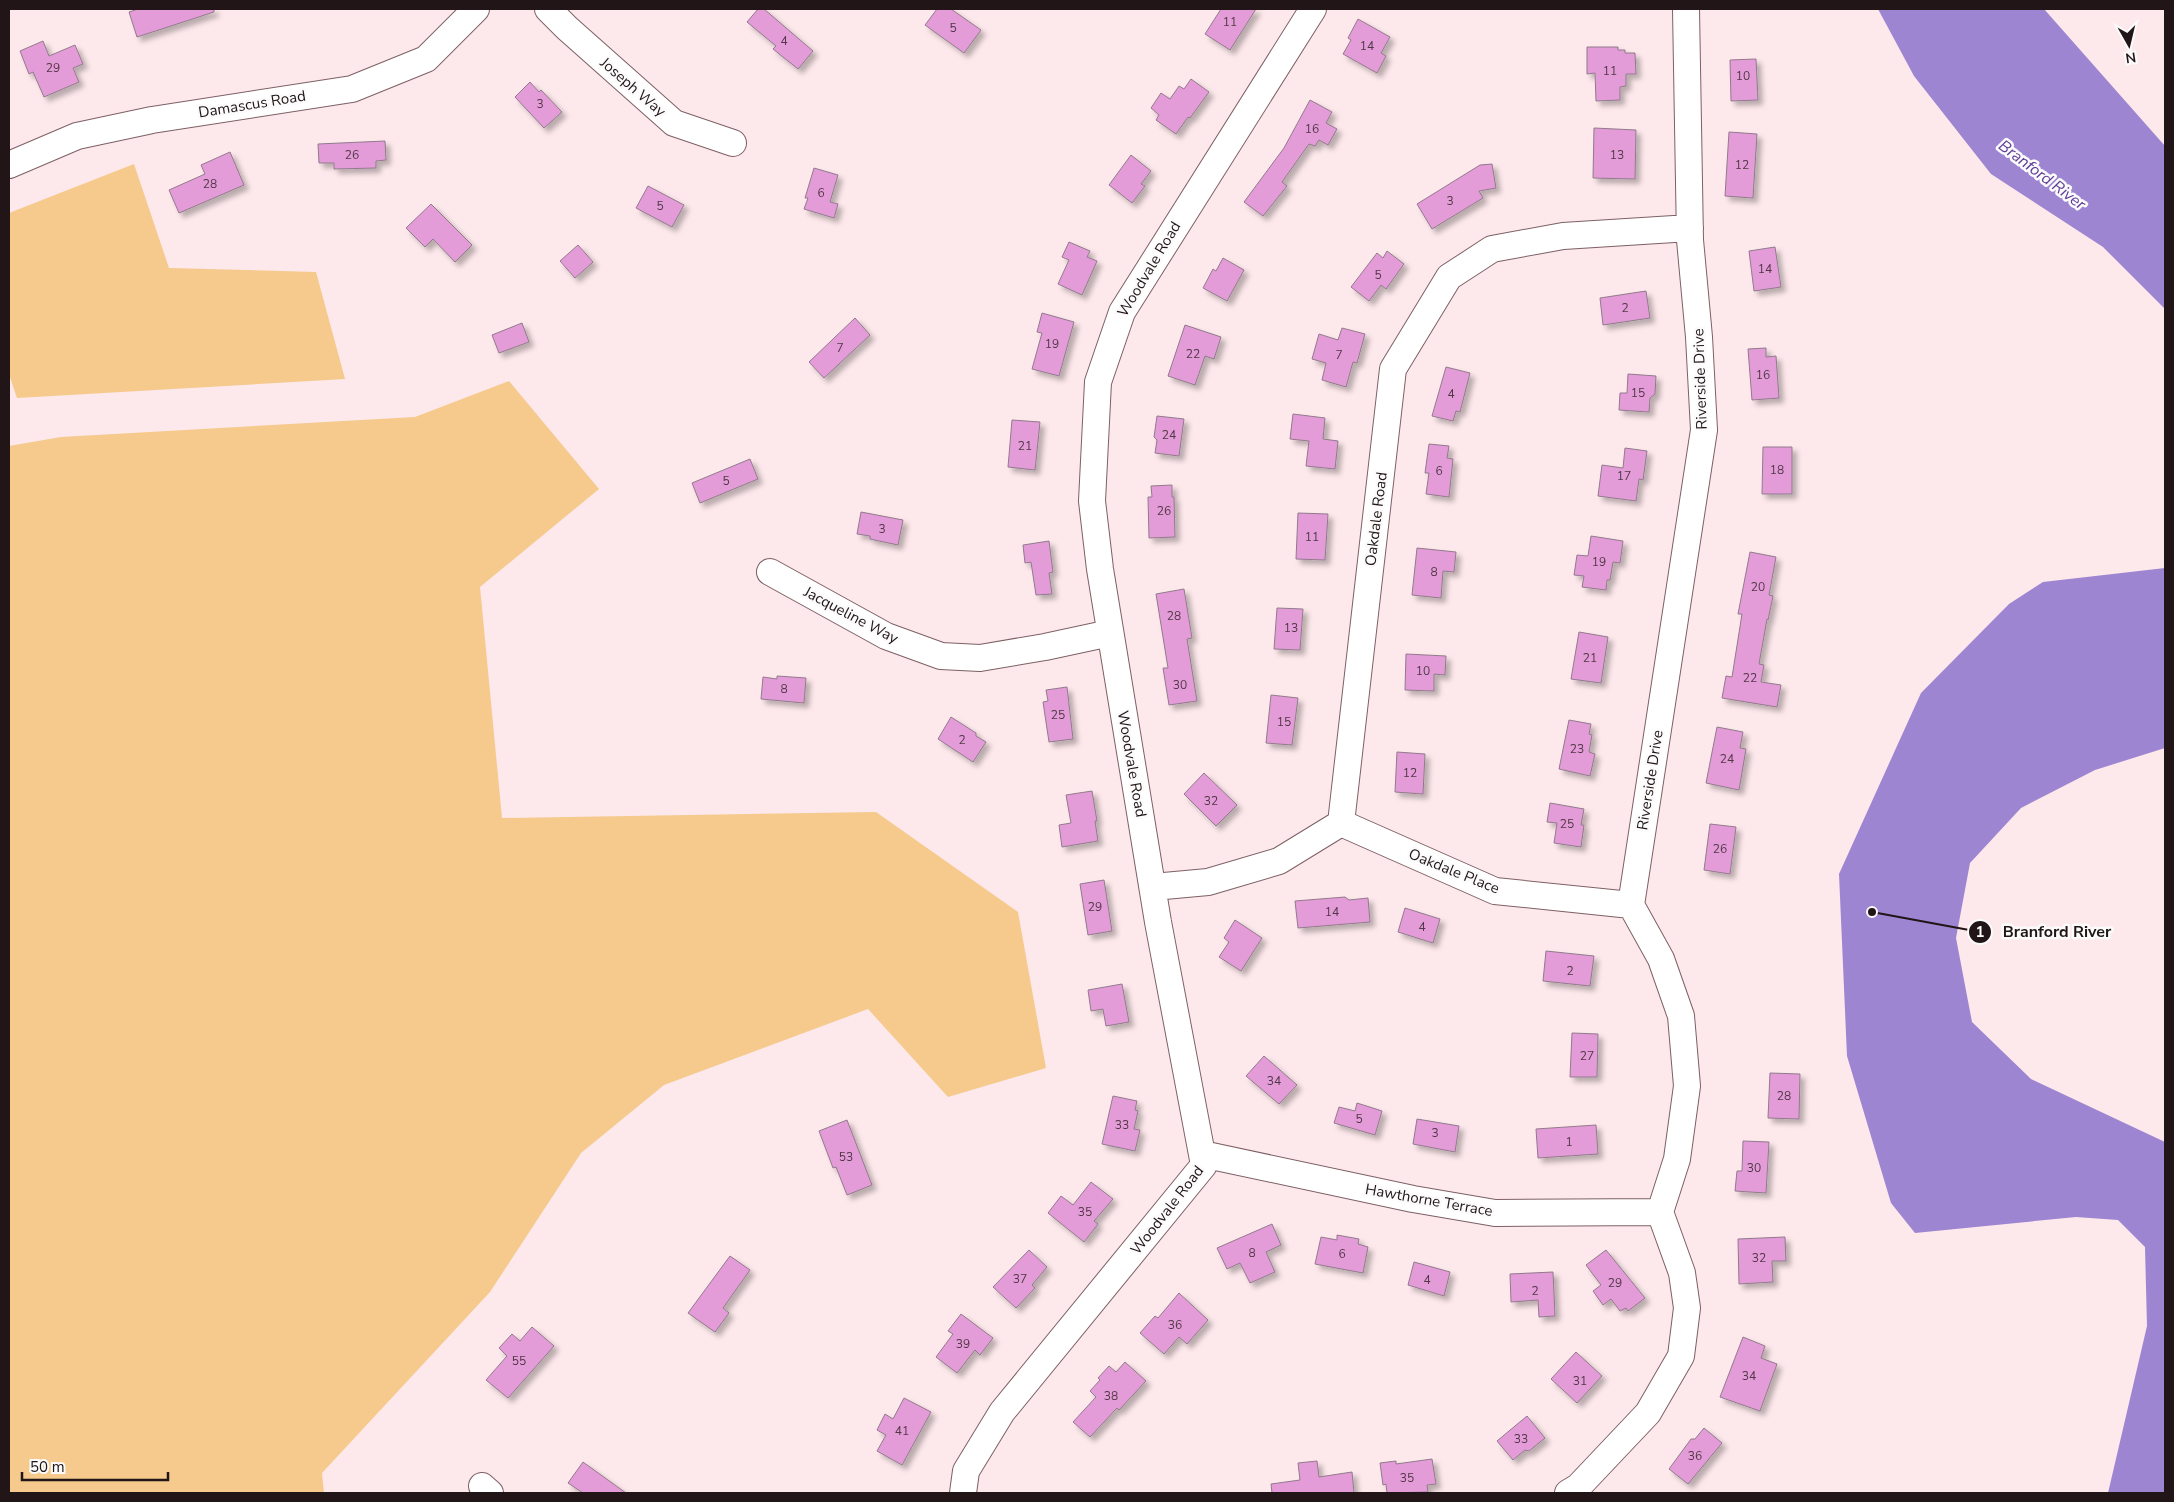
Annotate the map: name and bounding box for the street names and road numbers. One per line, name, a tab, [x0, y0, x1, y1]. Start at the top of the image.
street label: Joseph Way	[595, 52, 670, 121]
street label: Damascus Road	[197, 86, 307, 122]
street label: Woodvale Road	[1113, 218, 1185, 320]
street label: Riverside Drive	[1688, 328, 1712, 430]
street label: Oakdale Road	[1360, 471, 1392, 567]
street label: Jacqueline Way	[799, 581, 902, 648]
street label: Woodvale Road	[1113, 709, 1151, 819]
street label: Riverside Drive	[1632, 728, 1668, 832]
street label: Oakdale Place	[1406, 844, 1502, 898]
street label: Woodvale Road	[1126, 1161, 1208, 1259]
street label: Hawthorne Terrace	[1364, 1179, 1494, 1221]

